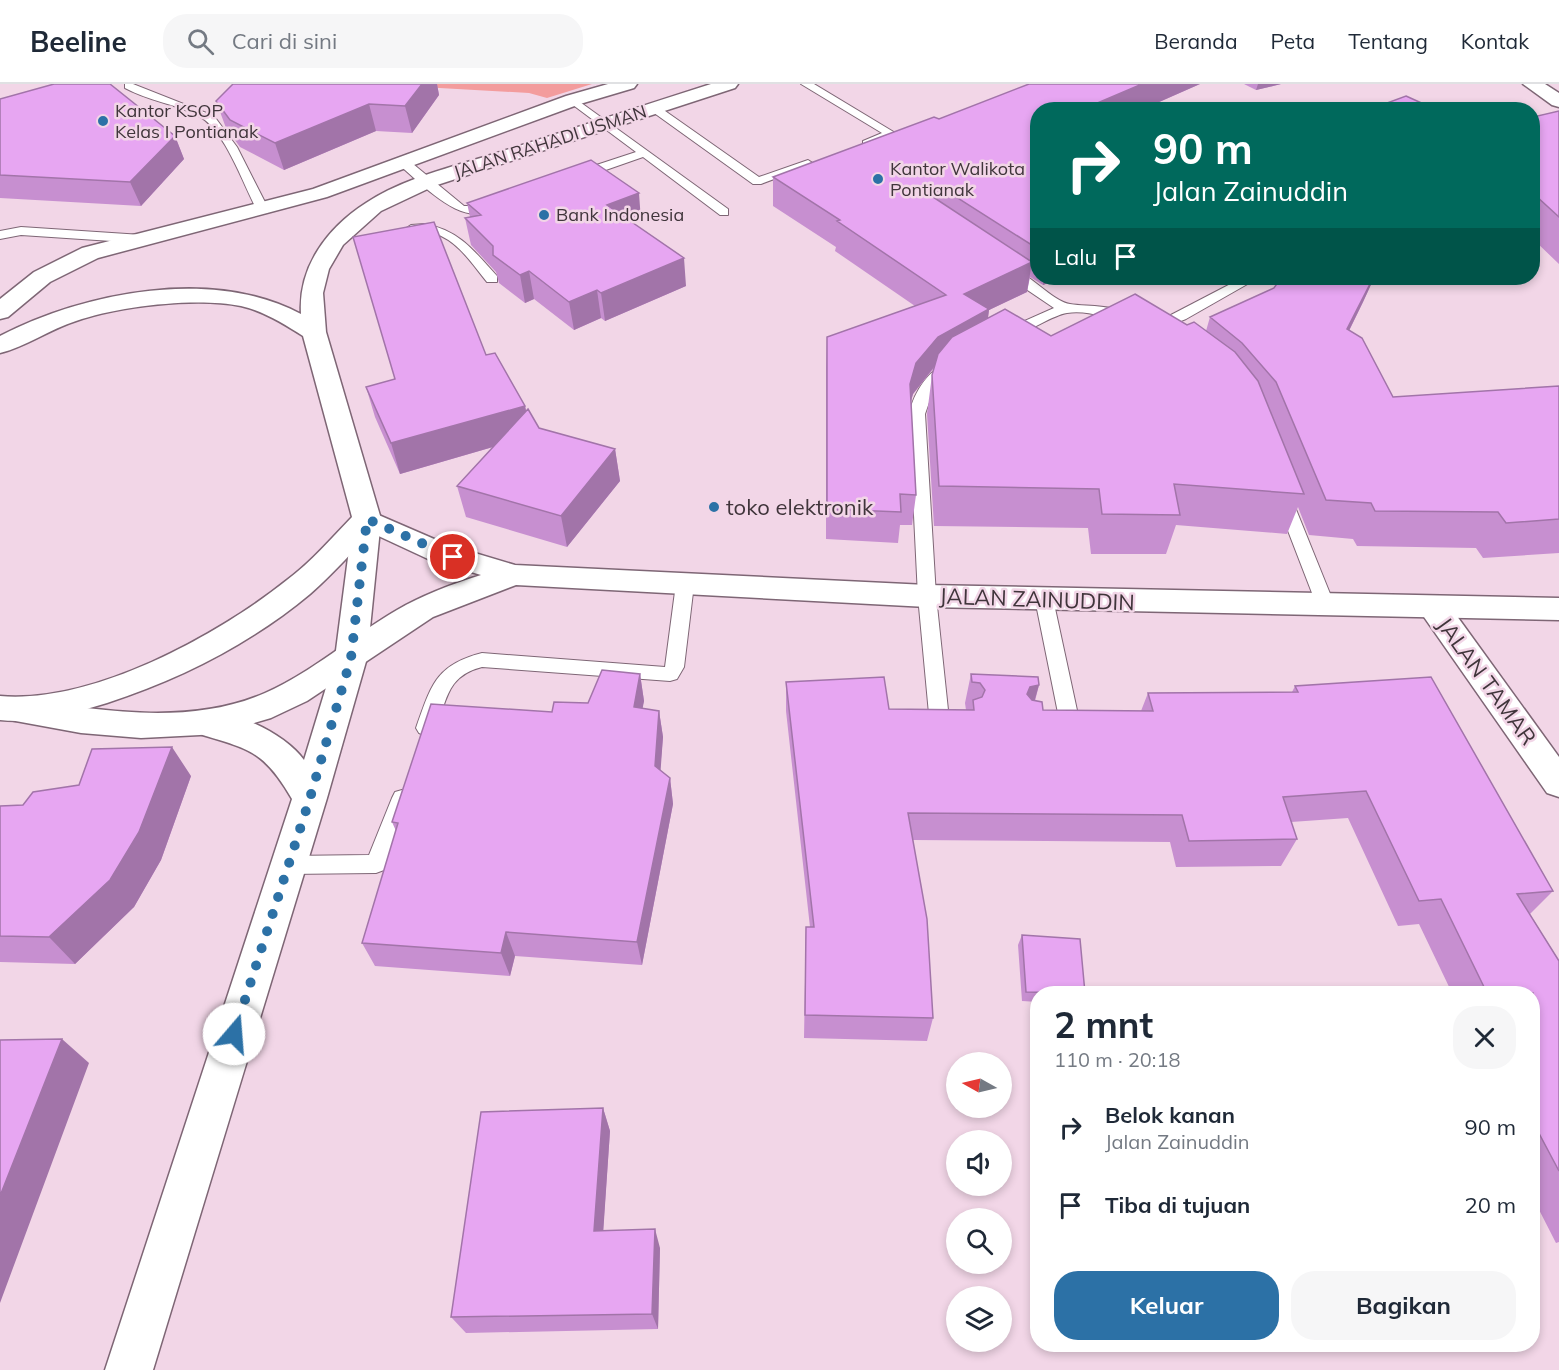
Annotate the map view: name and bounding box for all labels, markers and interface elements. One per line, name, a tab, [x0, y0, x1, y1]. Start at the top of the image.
search box	[163, 14, 583, 68]
text: Beeline	[30, 24, 127, 59]
icon: search	[184, 25, 217, 58]
text: Cari di sini	[232, 27, 337, 55]
text: Beranda	[1154, 28, 1238, 54]
text: Peta	[1271, 28, 1315, 54]
text: Tentang	[1348, 28, 1428, 54]
text: Kontak	[1461, 28, 1529, 54]
place label: Kantor KSOP Kelas I Pontianak	[115, 99, 259, 143]
street label: JALAN RAHADI USMAN	[450, 99, 649, 184]
marker: Kantor KSOP Kelas I Pontianak	[96, 114, 110, 128]
text: 90 m	[1153, 122, 1253, 175]
icon: right	[1054, 126, 1132, 204]
place label: Kantor Walikota Pontianak	[890, 157, 1025, 201]
marker: Kantor Walikota Pontianak	[871, 172, 885, 186]
text: Jalan Zainuddin	[1153, 174, 1348, 208]
place label: Bank Indonesia	[556, 203, 684, 226]
marker: Bank Indonesia	[537, 208, 551, 222]
icon: arrive	[1109, 240, 1142, 273]
text: Lalu	[1054, 243, 1097, 271]
place label: toko elektronik	[726, 493, 874, 521]
marker: toko elektronik	[707, 500, 721, 514]
pin	[427, 531, 478, 582]
icon: arrive	[436, 540, 469, 573]
street label: JALAN ZAINUDDIN	[939, 582, 1135, 616]
street label: JALAN TAMAR	[1431, 612, 1543, 750]
position arrow	[202, 1002, 266, 1066]
text: 2 mnt	[1054, 1002, 1153, 1047]
button: close	[1453, 1006, 1516, 1069]
text: 110 m · 20:18	[1054, 1047, 1180, 1072]
north arrow	[946, 1052, 1012, 1118]
map controls	[946, 1052, 1012, 1352]
text: Belok kanan	[1105, 1101, 1235, 1129]
icon: right	[1054, 1111, 1087, 1144]
text: 90 m	[1465, 1113, 1516, 1141]
text: Jalan Zainuddin	[1105, 1129, 1250, 1154]
button: sound	[946, 1130, 1012, 1196]
icon: arrive	[1054, 1189, 1087, 1222]
text: Tiba di tujuan	[1105, 1191, 1250, 1219]
text: 20 m	[1465, 1191, 1516, 1219]
button: search	[946, 1208, 1012, 1274]
button: Keluar	[1054, 1271, 1279, 1340]
button: Bagikan	[1291, 1271, 1516, 1340]
button: layers	[946, 1286, 1012, 1352]

